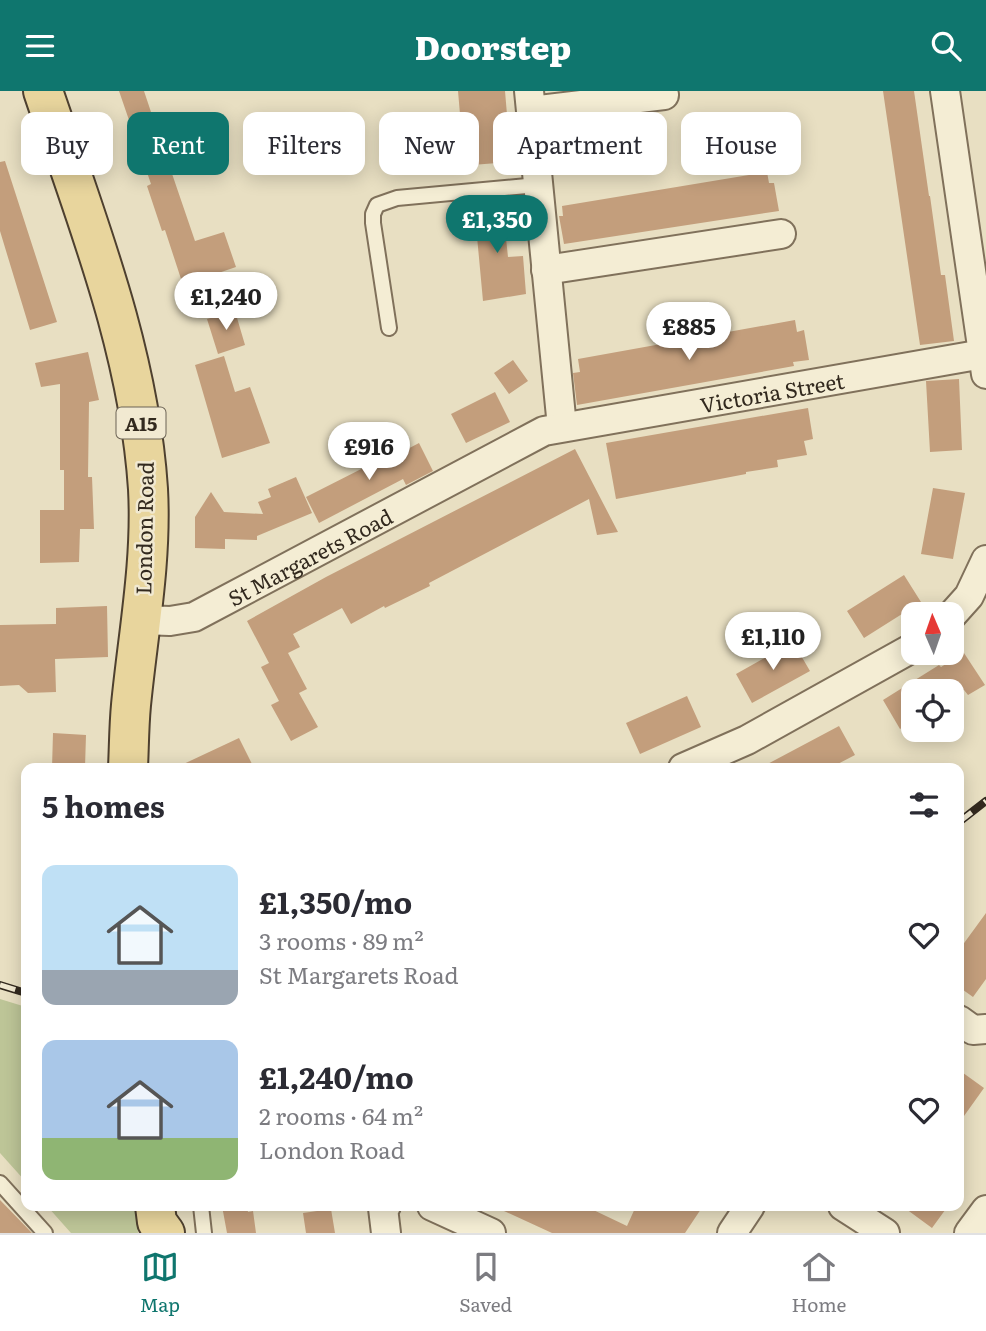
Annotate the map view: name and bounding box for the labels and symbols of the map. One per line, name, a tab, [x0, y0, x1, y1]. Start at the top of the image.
pin: £1,350	[440, 195, 554, 255]
pin: £1,240	[169, 273, 283, 332]
pin: £885	[648, 303, 730, 362]
street label: Victoria Street	[697, 363, 847, 419]
road number: A15	[116, 407, 166, 439]
pin: £916	[328, 423, 410, 482]
street label: London Road	[126, 461, 160, 595]
street label: St Margarets Road	[222, 499, 397, 612]
north arrow	[901, 602, 964, 665]
pin: £1,110	[716, 613, 830, 672]

